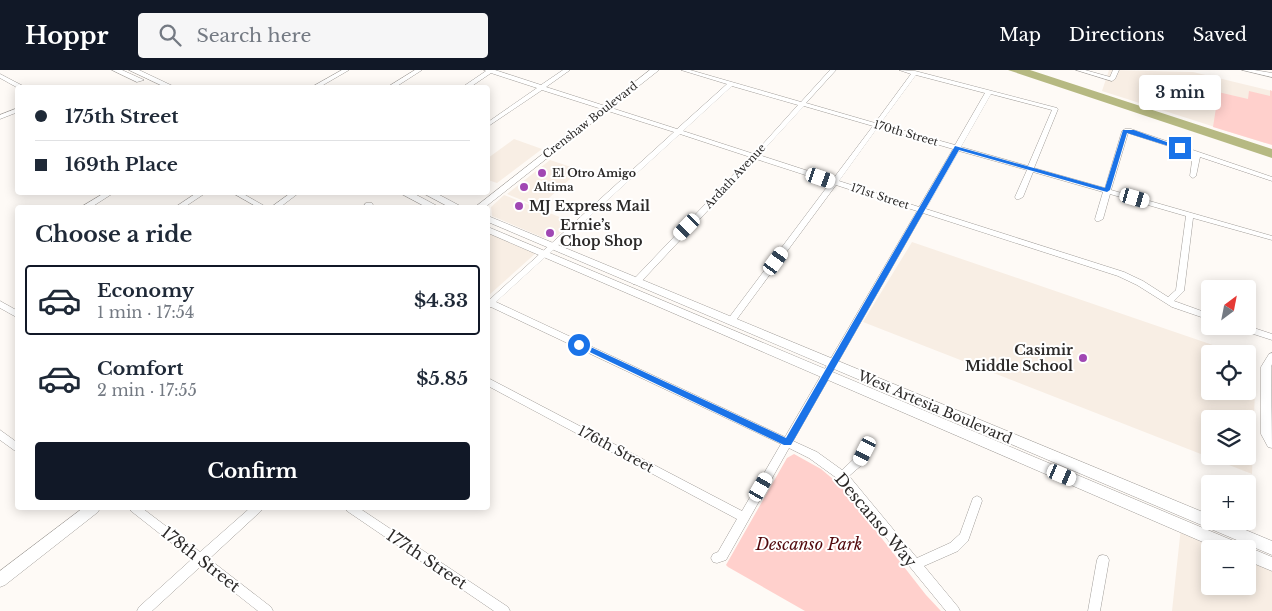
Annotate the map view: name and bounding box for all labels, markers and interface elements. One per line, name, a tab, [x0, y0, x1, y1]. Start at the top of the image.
search box	[138, 13, 488, 58]
text: Hoppr	[25, 21, 108, 50]
icon: search	[156, 21, 184, 49]
text: Search here	[196, 24, 311, 47]
text: Map	[999, 24, 1041, 46]
text: Directions	[1069, 24, 1165, 46]
text: Saved	[1193, 24, 1247, 46]
callout: 3 min	[1139, 75, 1221, 110]
street label: Crenshaw Boulevard	[540, 78, 641, 161]
text: 3 min	[1155, 82, 1205, 102]
text: 175th Street	[65, 105, 179, 128]
street label: 170th Street	[872, 117, 941, 149]
route end	[1169, 137, 1191, 159]
street label: Ardath Avenue	[701, 141, 769, 212]
text: 169th Place	[65, 153, 178, 176]
place label: El Otro Amigo	[552, 166, 636, 180]
car	[804, 166, 837, 190]
marker: El Otro Amigo	[536, 167, 548, 179]
place label: Altima	[533, 180, 574, 194]
street label: 171st Street	[849, 180, 912, 212]
marker: Altima	[518, 181, 530, 193]
car	[1118, 187, 1151, 209]
place label: MJ Express Mail	[529, 197, 650, 215]
marker: MJ Express Mail	[513, 200, 525, 212]
car	[671, 211, 702, 243]
place label: Ernie’s Chop Shop	[560, 216, 643, 250]
text: Choose a ride	[35, 221, 192, 248]
marker: Ernie’s Chop Shop	[544, 227, 556, 239]
car	[761, 244, 790, 278]
icon: car	[37, 278, 82, 323]
text: Economy	[97, 279, 194, 302]
north arrow	[1201, 280, 1256, 335]
map controls	[1201, 280, 1256, 595]
text: $4.33	[414, 289, 468, 312]
text: 1 min · 17:54	[97, 302, 194, 322]
route start	[568, 334, 590, 356]
place label: Casimir Middle School	[965, 341, 1073, 375]
button: locate	[1201, 345, 1256, 400]
marker: Casimir Middle School	[1077, 352, 1089, 364]
icon: car	[37, 356, 82, 401]
text: Comfort	[97, 357, 184, 380]
street label: West Artesia Boulevard	[854, 366, 1015, 448]
text: $5.85	[416, 367, 468, 390]
text: 2 min · 17:55	[97, 380, 197, 400]
button: layers	[1201, 410, 1256, 465]
street label: 176th Street	[575, 421, 658, 477]
car	[851, 434, 878, 468]
button: Confirm	[35, 442, 470, 500]
car	[1045, 462, 1078, 488]
street label: Descanso Way	[831, 469, 922, 572]
car	[747, 470, 774, 504]
button: +	[1201, 475, 1256, 530]
street label: 178th Street	[158, 522, 244, 596]
street label: 177th Street	[383, 525, 471, 593]
park label: Descanso Park	[755, 534, 862, 554]
button: −	[1201, 540, 1256, 595]

